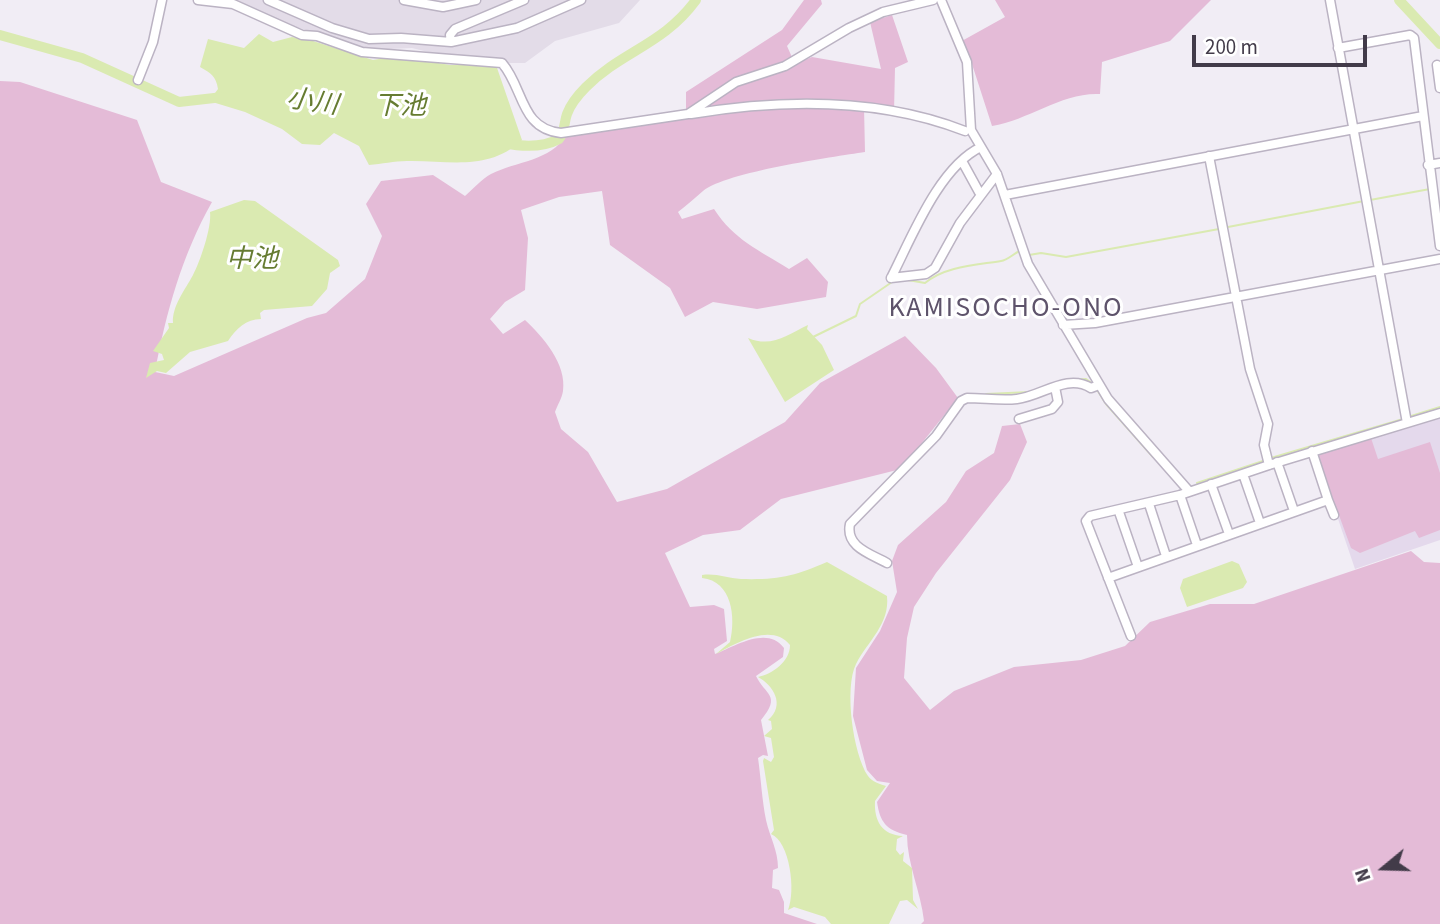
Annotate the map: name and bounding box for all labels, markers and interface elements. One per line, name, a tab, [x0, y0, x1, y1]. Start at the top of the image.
scale bar	[1195, 21, 1370, 65]
text: 200 m	[1205, 32, 1258, 62]
water label: 小川	[284, 85, 340, 123]
water label: 下池	[374, 92, 426, 124]
water label: 中池	[226, 245, 278, 277]
district label: KAMISOCHO-ONO	[890, 293, 1122, 327]
north arrow	[1349, 833, 1419, 903]
text: N	[1349, 865, 1378, 885]

